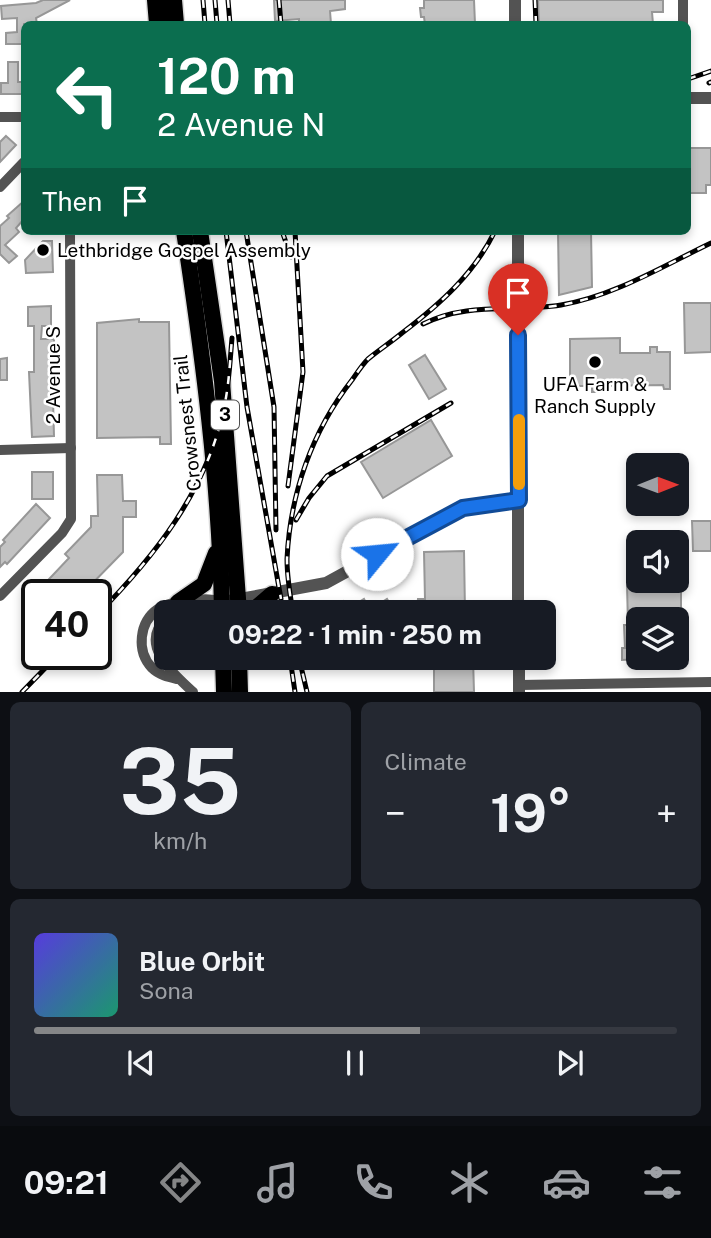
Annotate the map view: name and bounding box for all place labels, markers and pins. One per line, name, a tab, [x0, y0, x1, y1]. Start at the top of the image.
place label: Lethbridge Gospel Assembly	[57, 239, 311, 261]
marker: Lethbridge Gospel Assembly	[35, 242, 51, 258]
pin	[488, 263, 548, 335]
marker: UFA Farm & Ranch Supply	[587, 354, 603, 370]
place label: UFA Farm & Ranch Supply	[534, 373, 656, 417]

